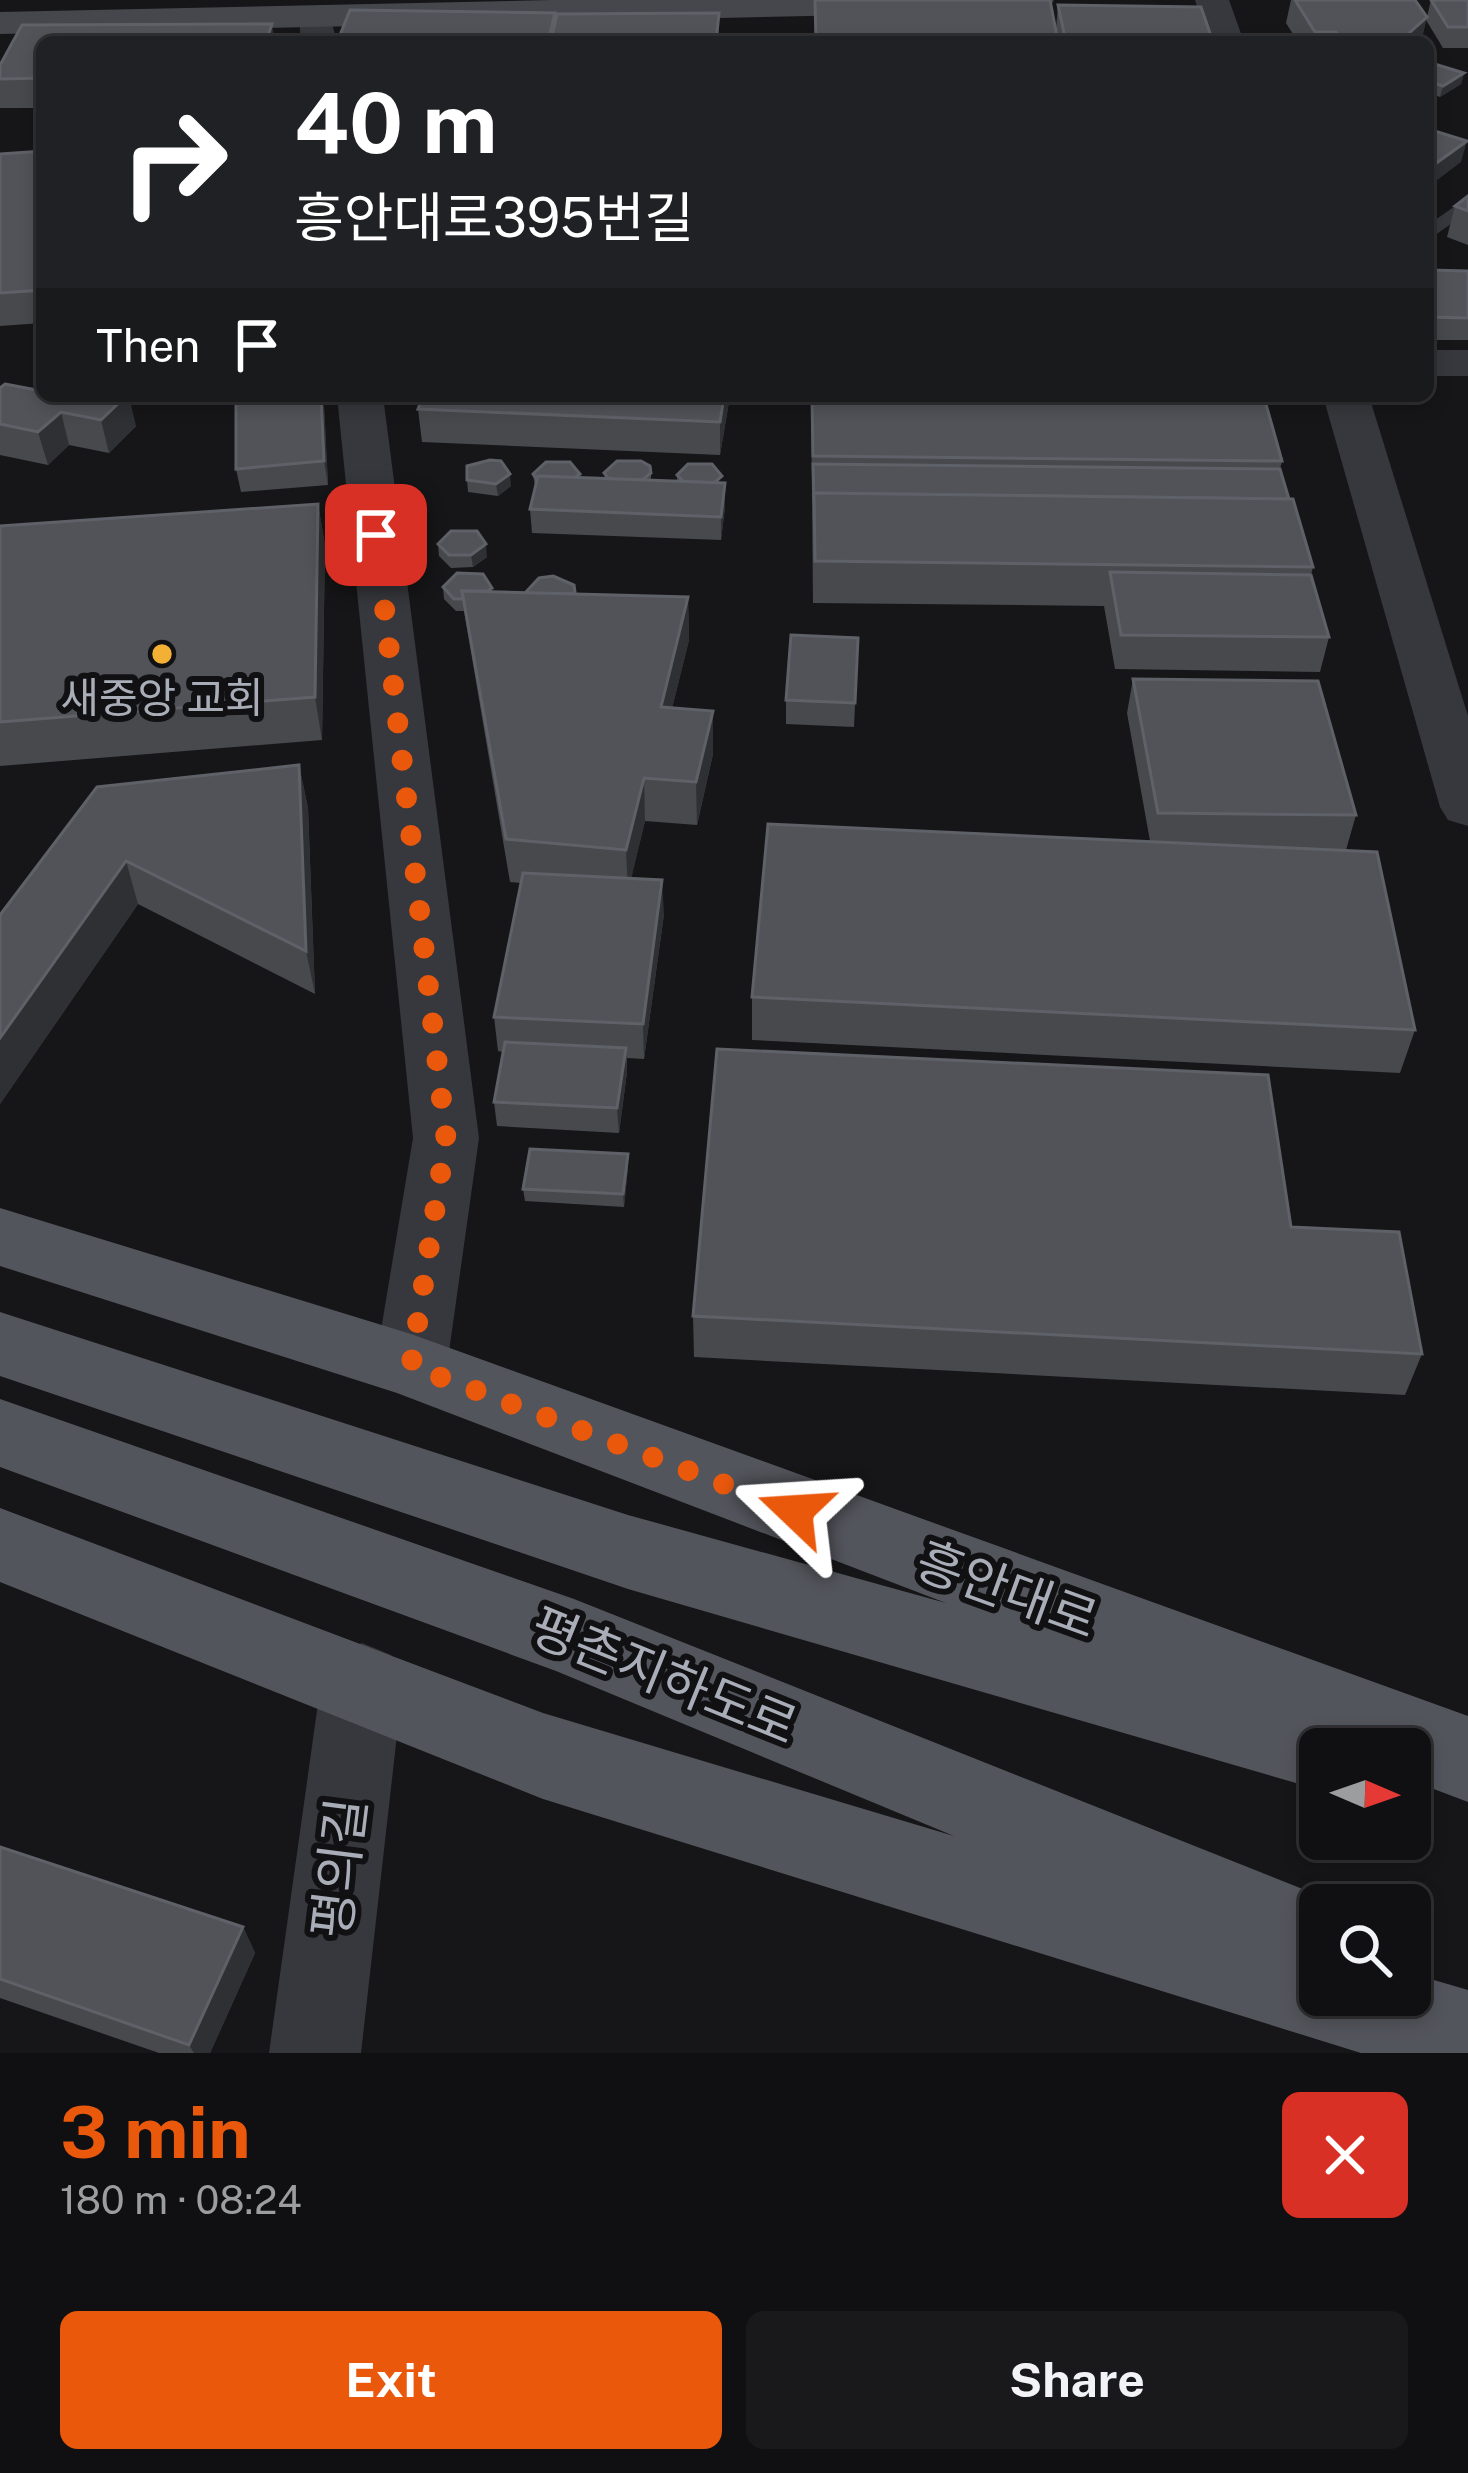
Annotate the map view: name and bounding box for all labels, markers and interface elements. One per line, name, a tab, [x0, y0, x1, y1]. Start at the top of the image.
text: 40 m	[294, 73, 497, 172]
icon: right	[96, 84, 252, 240]
text: 흥안대로395번길	[294, 186, 694, 249]
icon: arrive	[224, 312, 290, 378]
text: Then	[96, 319, 200, 372]
pin	[325, 484, 427, 586]
icon: arrive	[343, 502, 409, 568]
marker: 새중앙 교회	[149, 641, 175, 667]
place label: 새중앙 교회	[60, 673, 264, 722]
position arrow	[732, 1448, 858, 1574]
street label: 흥안대로	[909, 1530, 1105, 1649]
street label: 평촌지하도로	[523, 1595, 806, 1756]
north arrow	[1299, 1728, 1431, 1860]
map controls	[1299, 1728, 1431, 2016]
street label: 평의길	[301, 1794, 376, 1941]
button: search	[1299, 1884, 1431, 2016]
text: 3 min	[60, 2090, 251, 2174]
button: close	[1282, 2092, 1408, 2218]
text: 180 m · 08:24	[60, 2177, 302, 2223]
button: Exit	[60, 2311, 722, 2449]
button: Share	[746, 2311, 1408, 2449]

